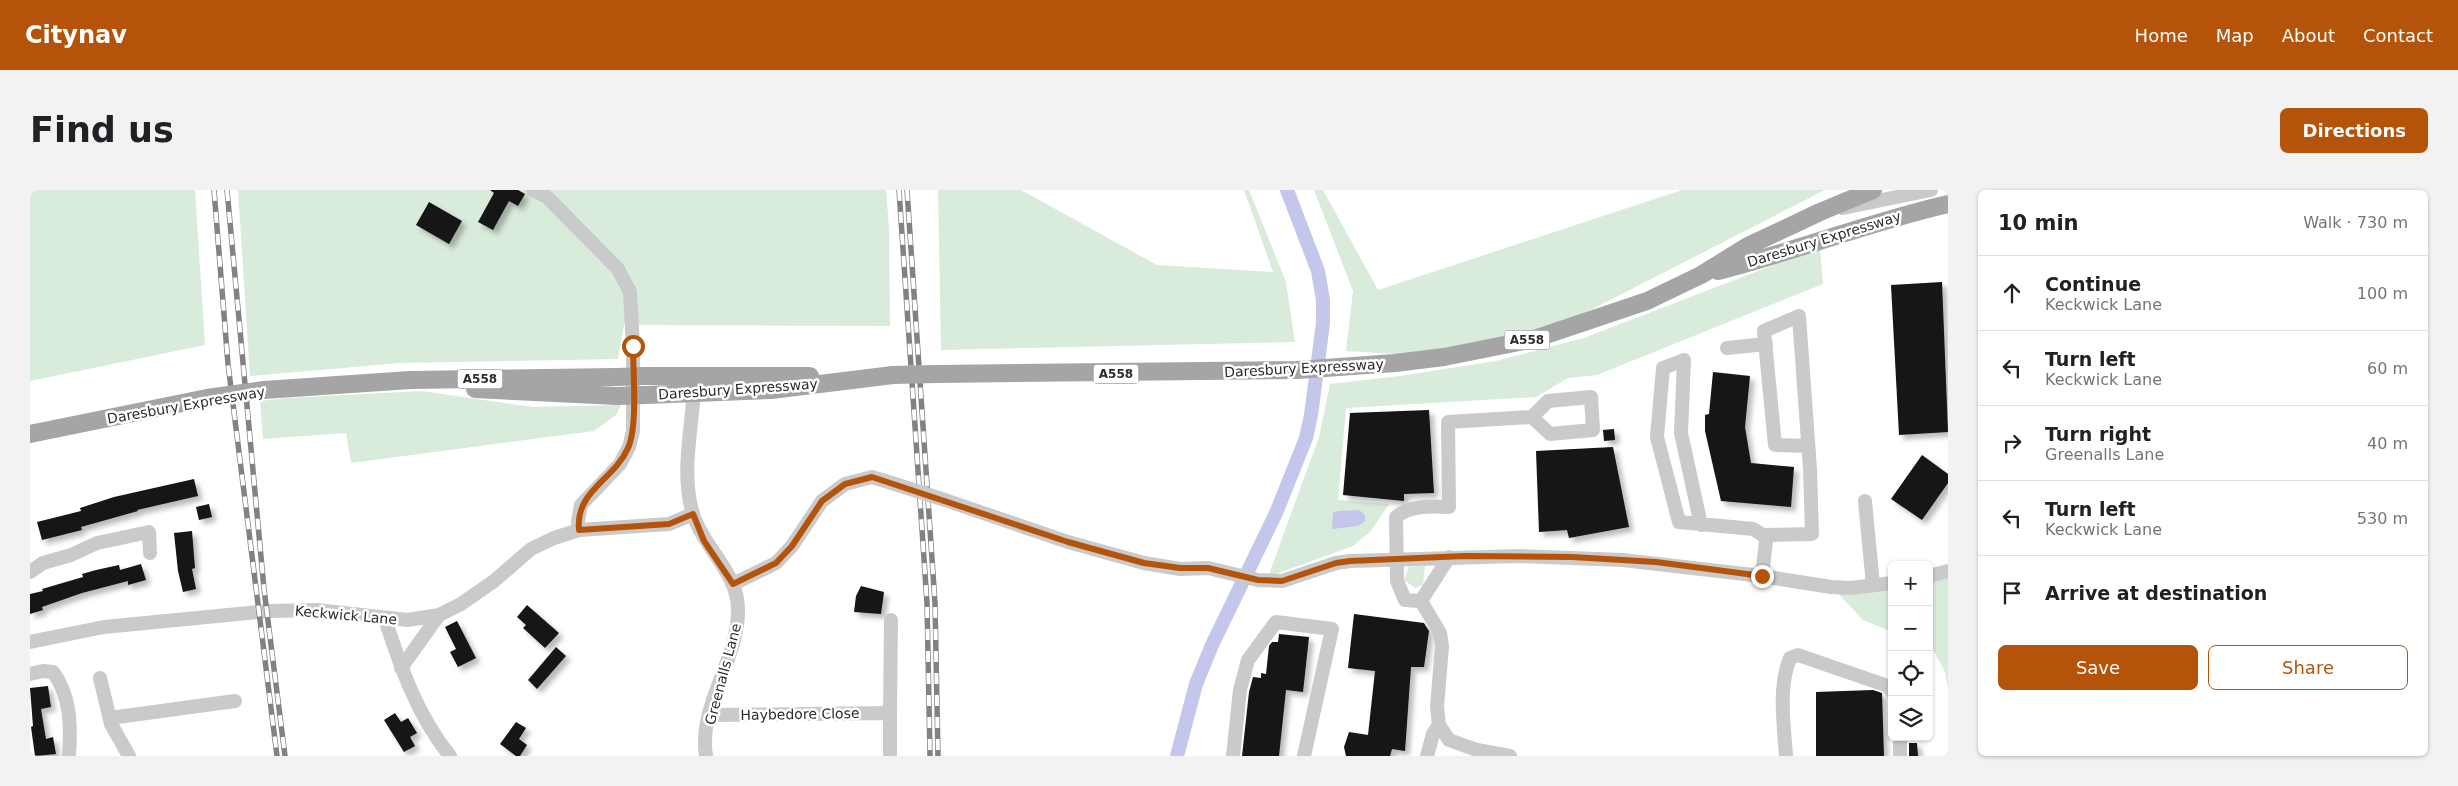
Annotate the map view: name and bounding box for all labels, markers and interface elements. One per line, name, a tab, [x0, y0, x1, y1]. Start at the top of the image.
text: Citynav	[25, 21, 127, 49]
text: Home	[2135, 25, 2188, 46]
text: Map	[2216, 25, 2254, 46]
text: About	[2282, 25, 2335, 46]
text: Contact	[2363, 25, 2433, 46]
button: Directions	[2280, 108, 2428, 153]
text: Find us	[30, 110, 174, 150]
street label: Daresbury Expressway	[1745, 208, 1903, 270]
text: 10 min	[1998, 211, 2079, 235]
text: Walk · 730 m	[2303, 213, 2408, 232]
text: Continue	[2045, 273, 2141, 295]
icon: ahead	[1998, 279, 2026, 307]
text: 100 m	[2357, 284, 2408, 303]
text: Keckwick Lane	[2045, 295, 2162, 314]
road number: A558	[1504, 330, 1550, 350]
route start	[622, 335, 645, 358]
text: Turn left	[2045, 348, 2136, 370]
icon: left	[1998, 354, 2026, 382]
street label: Daresbury Expressway	[1224, 356, 1384, 380]
text: 60 m	[2367, 359, 2408, 378]
road number: A558	[1094, 364, 1138, 383]
road number: A558	[458, 370, 502, 388]
text: Keckwick Lane	[2045, 370, 2162, 389]
street label: Daresbury Expressway	[658, 375, 818, 403]
street label: Daresbury Expressway	[106, 383, 266, 427]
text: Turn right	[2045, 423, 2151, 445]
icon: right	[1998, 429, 2026, 457]
text: 40 m	[2367, 434, 2408, 453]
text: Greenalls Lane	[2045, 445, 2164, 464]
text: Turn left	[2045, 498, 2136, 520]
icon: left	[1998, 504, 2026, 532]
text: 530 m	[2357, 509, 2408, 528]
text: Keckwick Lane	[2045, 520, 2162, 539]
map controls	[1888, 561, 1933, 741]
button: +	[1888, 561, 1933, 606]
route end	[1751, 565, 1774, 588]
icon: arrive	[1998, 579, 2026, 607]
text: Arrive at destination	[2045, 582, 2267, 604]
street label: Keckwick Lane	[294, 603, 398, 627]
button: −	[1888, 606, 1933, 651]
street label: Greenalls Lane	[702, 622, 744, 726]
button: Save	[1998, 645, 2198, 690]
button: Share	[2208, 645, 2408, 690]
button: locate	[1888, 651, 1933, 696]
button: layers	[1888, 696, 1933, 741]
street label: Haybedore Close	[740, 705, 860, 723]

